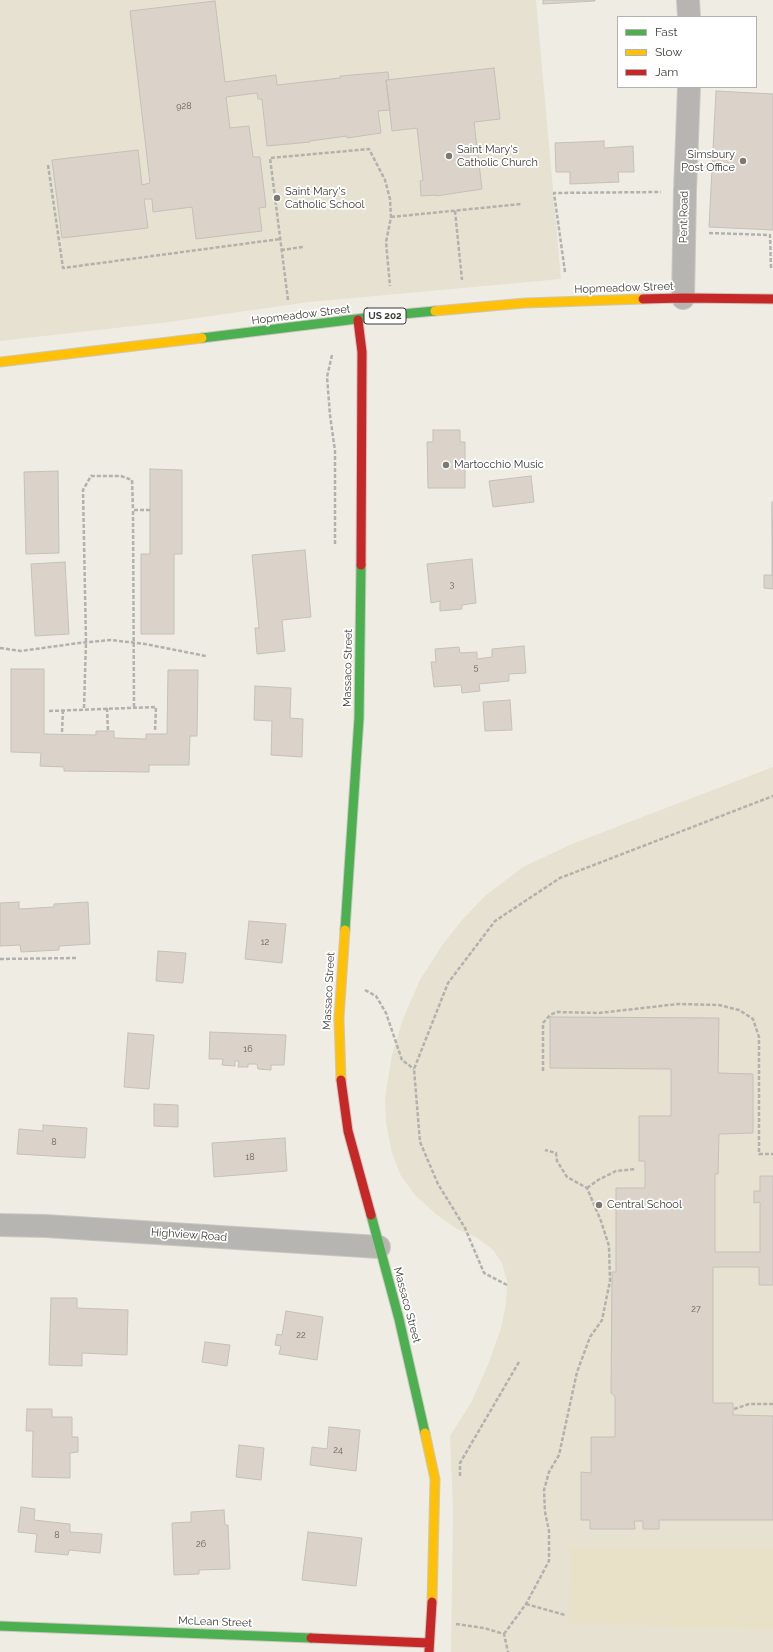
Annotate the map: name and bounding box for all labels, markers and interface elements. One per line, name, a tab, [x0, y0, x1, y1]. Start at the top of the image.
legend	[617, 16, 757, 88]
text: Fast	[655, 25, 678, 39]
text: Slow	[655, 45, 682, 59]
text: Jam	[655, 65, 678, 79]
house number: 928	[176, 101, 192, 111]
place label: Saint Mary's Catholic Church	[457, 143, 538, 169]
place label: Simsbury Post Office	[681, 148, 735, 174]
marker: Saint Mary's Catholic Church	[444, 151, 454, 161]
marker: Simsbury Post Office	[738, 156, 748, 166]
place label: Saint Mary's Catholic School	[285, 185, 365, 211]
street label: Pent Road	[677, 191, 691, 243]
marker: Saint Mary's Catholic School	[272, 193, 282, 203]
street label: Hopmeadow Street	[574, 280, 674, 296]
street label: Hopmeadow Street	[251, 302, 351, 328]
road number: US 202	[364, 308, 406, 324]
place label: Martocchio Music	[454, 458, 544, 472]
marker: Martocchio Music	[441, 460, 451, 470]
house number: 3	[450, 579, 454, 589]
street label: Massaco Street	[341, 629, 355, 707]
house number: 5	[474, 662, 478, 672]
house number: 12	[261, 937, 269, 947]
street label: Massaco Street	[320, 952, 338, 1030]
house number: 16	[243, 1044, 253, 1054]
house number: 8	[51, 1137, 57, 1147]
house number: 18	[245, 1152, 255, 1162]
place label: Central School	[607, 1198, 682, 1212]
marker: Central School	[594, 1200, 604, 1210]
street label: Highview Road	[150, 1226, 228, 1244]
street label: Massaco Street	[391, 1266, 423, 1344]
house number: 27	[691, 1304, 701, 1314]
house number: 22	[296, 1330, 306, 1340]
house number: 24	[333, 1445, 343, 1455]
house number: 8	[54, 1530, 60, 1540]
house number: 26	[196, 1539, 206, 1549]
street label: McLean Street	[178, 1614, 252, 1630]

